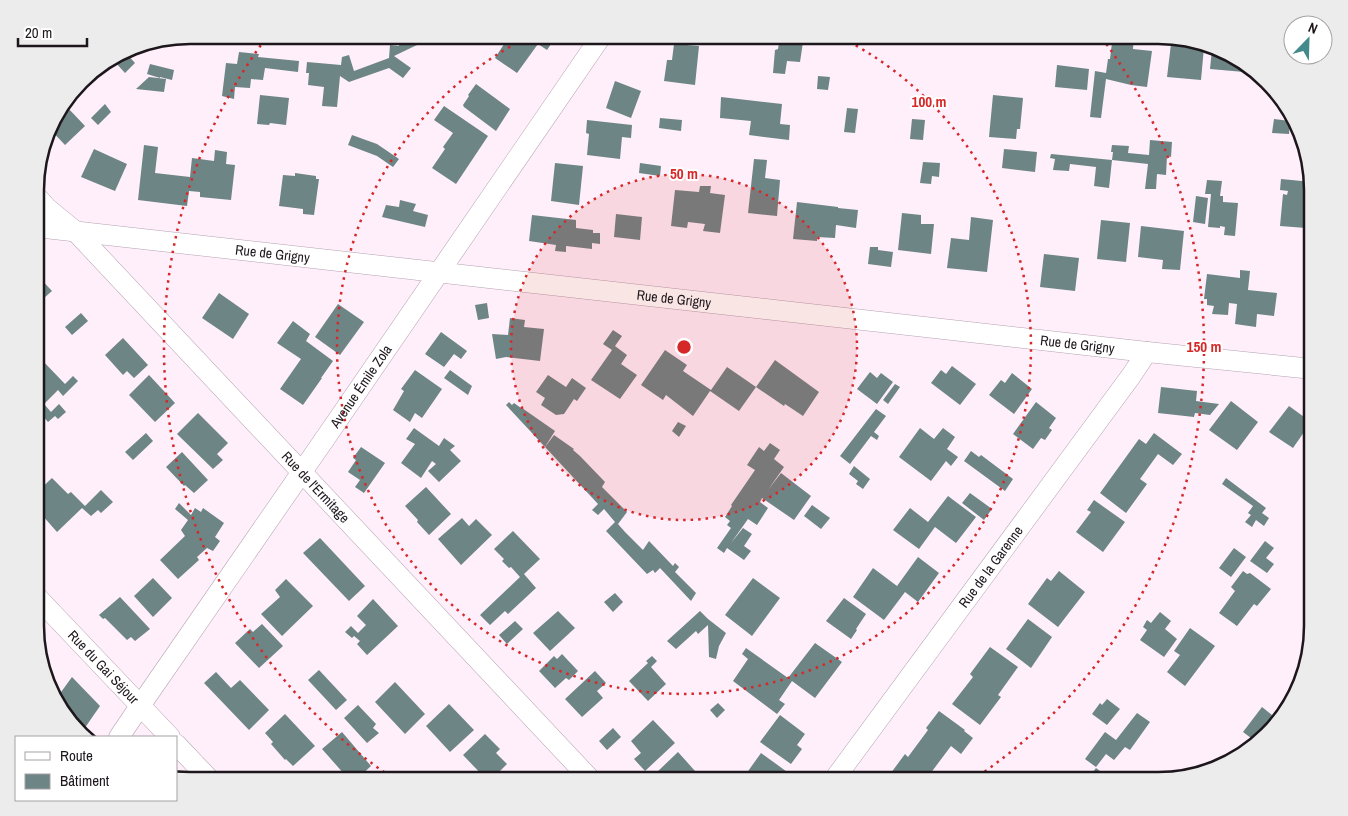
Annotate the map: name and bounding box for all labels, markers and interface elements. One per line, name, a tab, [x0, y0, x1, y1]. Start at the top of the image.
scale bar	[18, 15, 86, 47]
north arrow	[1283, 15, 1333, 65]
text: N	[1306, 18, 1320, 38]
text: 20 m	[25, 22, 52, 43]
text: 100 m	[912, 91, 946, 112]
text: 50 m	[670, 163, 698, 184]
street label: Rue de Grigny	[234, 240, 311, 267]
street label: Rue de Grigny	[636, 286, 712, 312]
street label: Rue de Grigny	[1039, 331, 1116, 357]
text: 150 m	[1187, 336, 1221, 357]
centre of rings	[675, 338, 693, 356]
street label: Avenue Émile Zola	[325, 341, 396, 432]
street label: Rue de l'Ermitage	[278, 448, 354, 527]
street label: Rue de la Garenne	[955, 522, 1027, 611]
street label: Rue du Gai Séjour	[64, 626, 143, 708]
legend	[15, 736, 178, 801]
text: Route	[60, 745, 93, 766]
text: Bâtiment	[60, 770, 110, 791]

